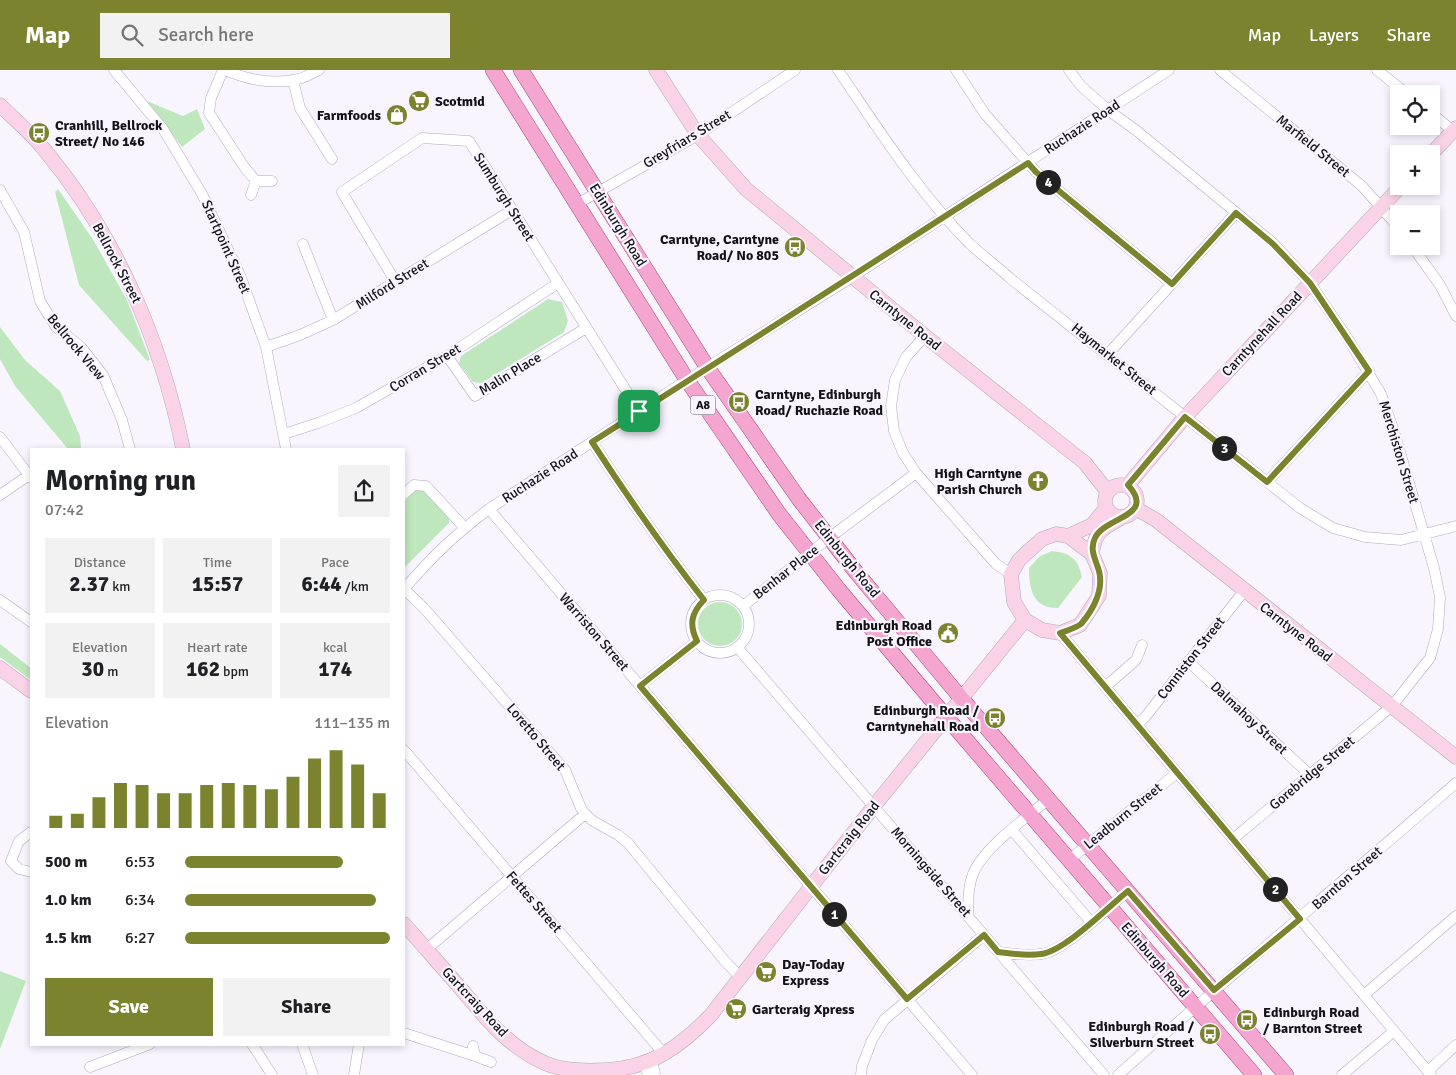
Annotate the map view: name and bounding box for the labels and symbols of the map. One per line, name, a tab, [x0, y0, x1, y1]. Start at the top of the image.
supermarket icon: Scotmid	[407, 89, 431, 113]
place label: Scotmid	[435, 93, 485, 110]
street label: Ruchazie Road	[1041, 96, 1123, 158]
shop icon: Farmfoods	[385, 103, 409, 127]
street label: Greyfriars Street	[640, 106, 734, 172]
place label: Farmfoods	[317, 107, 381, 124]
street label: Marfield Street	[1273, 111, 1353, 181]
place label: Cranhill, Bellrock Street/ No 146	[55, 117, 163, 150]
bus stop icon: Cranhill, Bellrock Street/ No 146	[27, 121, 51, 145]
street label: Sumburgh Street	[470, 150, 538, 245]
pin: 4	[1036, 170, 1060, 194]
street label: Edinburgh Road	[586, 180, 650, 270]
street label: Startpoint Street	[198, 198, 254, 297]
street label: Bellrock Street	[89, 220, 145, 306]
place label: Carntyne, Carntyne Road/ No 805	[660, 231, 779, 264]
bus stop icon: Carntyne, Carntyne Road/ No 805	[783, 235, 807, 259]
street label: Milford Street	[352, 255, 432, 313]
street label: Carntyne Road	[866, 286, 944, 354]
street label: Carntynehall Road	[1218, 288, 1306, 380]
street label: Bellrock View	[43, 310, 109, 384]
street label: Haymarket Street	[1068, 320, 1160, 399]
street label: Corran Street	[386, 340, 464, 396]
street label: Malin Place	[476, 349, 544, 399]
place label: Carntyne, Edinburgh Road/ Ruchazie Road	[755, 386, 884, 419]
pin	[618, 390, 660, 432]
bus stop icon: Carntyne, Edinburgh Road/ Ruchazie Road	[727, 390, 751, 414]
road number: A8	[690, 396, 716, 414]
street label: Merchiston Street	[1375, 399, 1423, 506]
pin: 3	[1212, 436, 1236, 460]
street label: Ruchazie Road	[499, 445, 581, 507]
place label: High Carntyne Parish Church	[934, 465, 1022, 498]
church icon: High Carntyne Parish Church	[1026, 469, 1050, 493]
street label: Edinburgh Road	[811, 517, 883, 601]
street label: Benhar Place	[750, 541, 822, 603]
street label: Warriston Street	[555, 589, 633, 675]
street label: Carntyne Road	[1256, 598, 1336, 666]
street label: Conniston Street	[1153, 613, 1229, 703]
place label: Edinburgh Road Post Office	[836, 617, 932, 650]
public building icon: Edinburgh Road Post Office	[936, 621, 960, 645]
street label: Dalmahoy Street	[1207, 678, 1291, 758]
street label: Loretto Street	[503, 700, 569, 774]
place label: Edinburgh Road / Carntynehall Road	[866, 702, 980, 735]
bus stop icon: Edinburgh Road / Carntynehall Road	[983, 706, 1007, 730]
street label: Gorebridge Street	[1266, 732, 1358, 814]
street label: Leadburn Street	[1080, 779, 1166, 853]
street label: Gartcraig Road	[815, 798, 883, 878]
street label: Morningside Street	[887, 823, 975, 921]
street label: Barnton Street	[1308, 843, 1386, 913]
street label: Fettes Street	[503, 868, 565, 936]
pin: 2	[1262, 876, 1288, 902]
pin: 1	[822, 902, 846, 926]
street label: Edinburgh Road	[1118, 919, 1192, 1001]
place label: Day-Today Express	[782, 956, 845, 989]
supermarket icon: Day-Today Express	[754, 960, 778, 984]
street label: Gartcraig Road	[438, 964, 512, 1040]
supermarket icon: Gartcraig Xpress	[724, 997, 748, 1021]
place label: Gartcraig Xpress	[752, 1001, 855, 1018]
place label: Edinburgh Road / Barnton Street	[1263, 1004, 1363, 1037]
bus stop icon: Edinburgh Road / Barnton Street	[1235, 1008, 1259, 1032]
place label: Edinburgh Road / Silverburn Street	[1088, 1018, 1195, 1051]
bus stop icon: Edinburgh Road / Silverburn Street	[1198, 1022, 1222, 1046]

